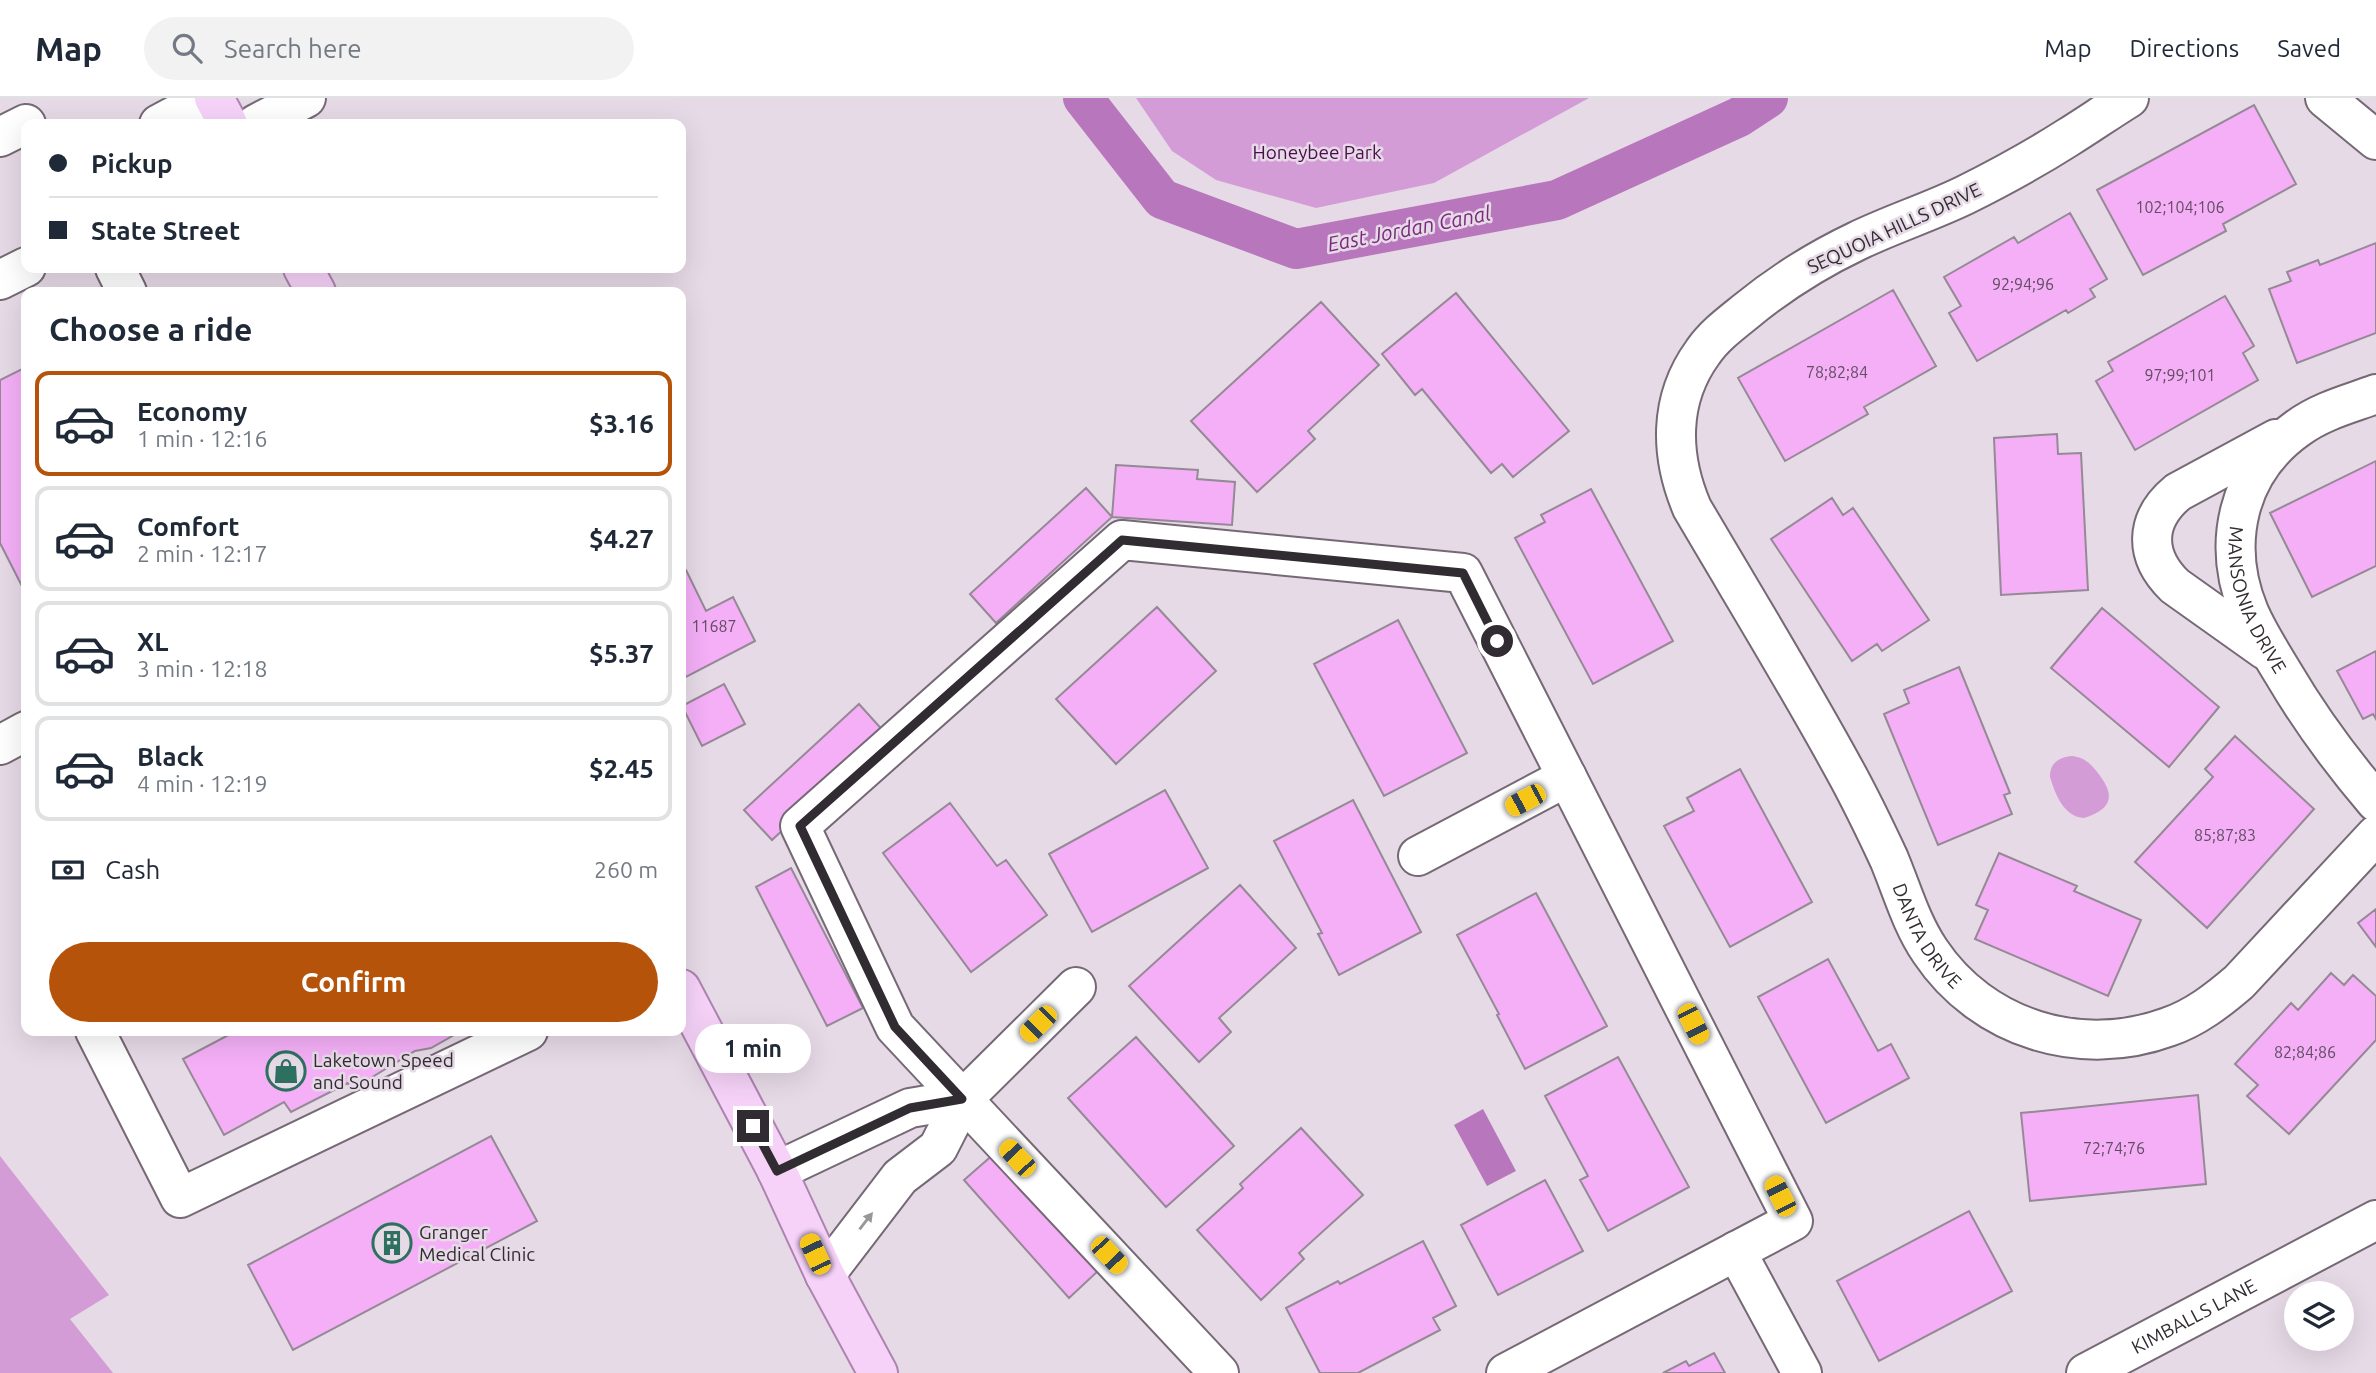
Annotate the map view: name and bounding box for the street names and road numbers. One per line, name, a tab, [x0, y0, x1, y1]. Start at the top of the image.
street label: SEQUOIA HILLS DRIVE	[1804, 178, 1984, 278]
street label: MANSONIA DRIVE	[2225, 525, 2291, 677]
street label: DANTA DRIVE	[1889, 880, 1966, 993]
street label: KIMBALLS LANE	[2128, 1274, 2260, 1358]

